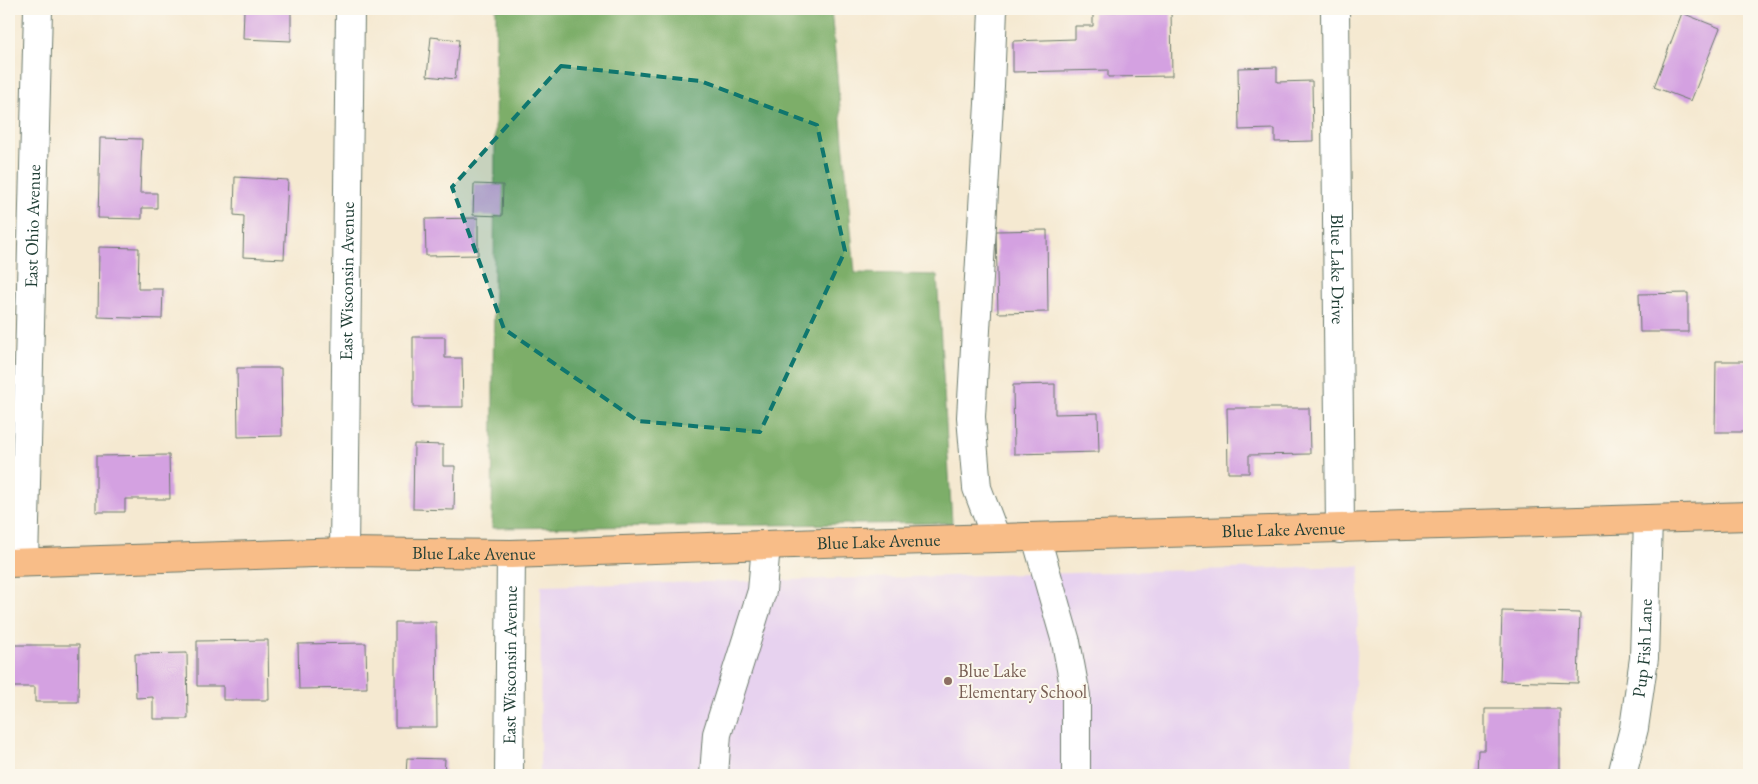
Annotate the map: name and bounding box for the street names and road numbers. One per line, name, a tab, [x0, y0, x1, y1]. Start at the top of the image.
street label: East Ohio Avenue	[19, 164, 45, 288]
street label: East Wisconsin Avenue	[334, 201, 359, 361]
street label: Blue Lake Drive	[1326, 214, 1350, 324]
street label: Blue Lake Avenue	[1221, 516, 1345, 542]
street label: Blue Lake Avenue	[816, 528, 941, 554]
street label: Blue Lake Avenue	[412, 541, 536, 565]
street label: East Wisconsin Avenue	[497, 585, 522, 745]
street label: Pup Fish Lane	[1627, 598, 1657, 699]

